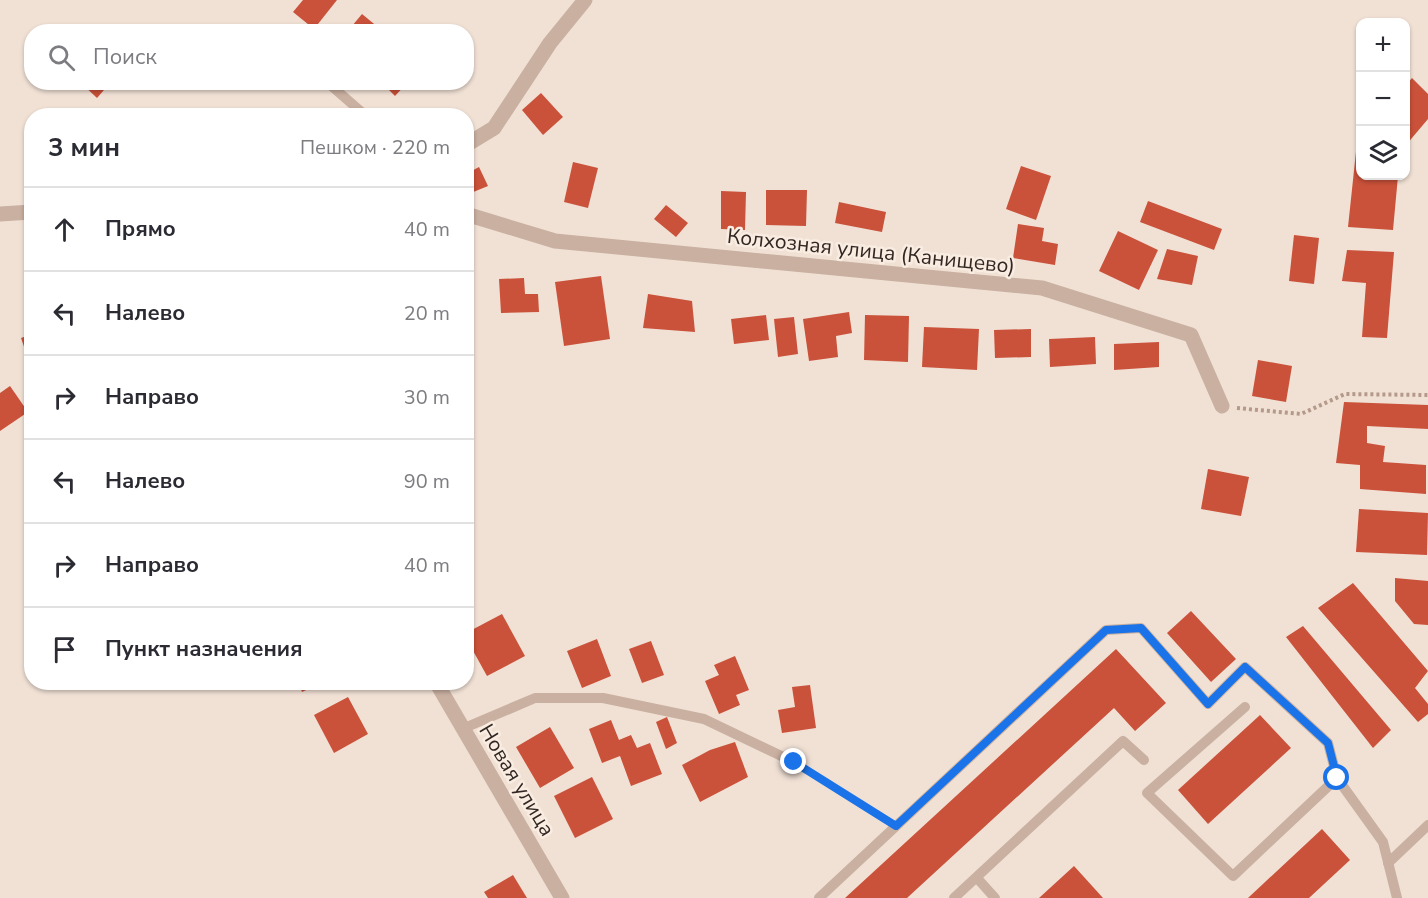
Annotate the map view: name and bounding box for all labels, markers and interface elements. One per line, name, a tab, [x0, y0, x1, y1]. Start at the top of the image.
map controls	[1356, 18, 1410, 180]
button: +	[1356, 18, 1410, 72]
search box	[24, 24, 474, 90]
icon: search	[45, 41, 78, 74]
text: Поиск	[93, 42, 157, 72]
button: −	[1356, 72, 1410, 126]
button: layers	[1356, 126, 1410, 180]
text: 3 мин	[48, 130, 120, 165]
text: Пешком · 220 m	[300, 134, 450, 161]
icon: ahead	[48, 213, 81, 246]
text: Прямо	[105, 214, 176, 244]
text: 40 m	[404, 216, 450, 243]
street label: Колхозная улица (Канищево)	[726, 222, 1016, 280]
icon: left	[48, 297, 81, 330]
text: Налево	[105, 298, 185, 328]
text: 20 m	[404, 300, 450, 327]
icon: right	[48, 381, 81, 414]
text: Направо	[105, 382, 199, 412]
text: 30 m	[404, 384, 450, 411]
icon: left	[48, 465, 81, 498]
text: Налево	[105, 466, 185, 496]
text: 90 m	[404, 468, 450, 495]
icon: right	[48, 549, 81, 582]
text: Направо	[105, 550, 199, 580]
text: 40 m	[404, 552, 450, 579]
icon: arrive	[48, 633, 81, 666]
text: Пункт назначения	[105, 634, 303, 664]
street label: Новая улица	[473, 719, 561, 841]
route end	[780, 748, 806, 774]
route start	[1323, 764, 1349, 790]

